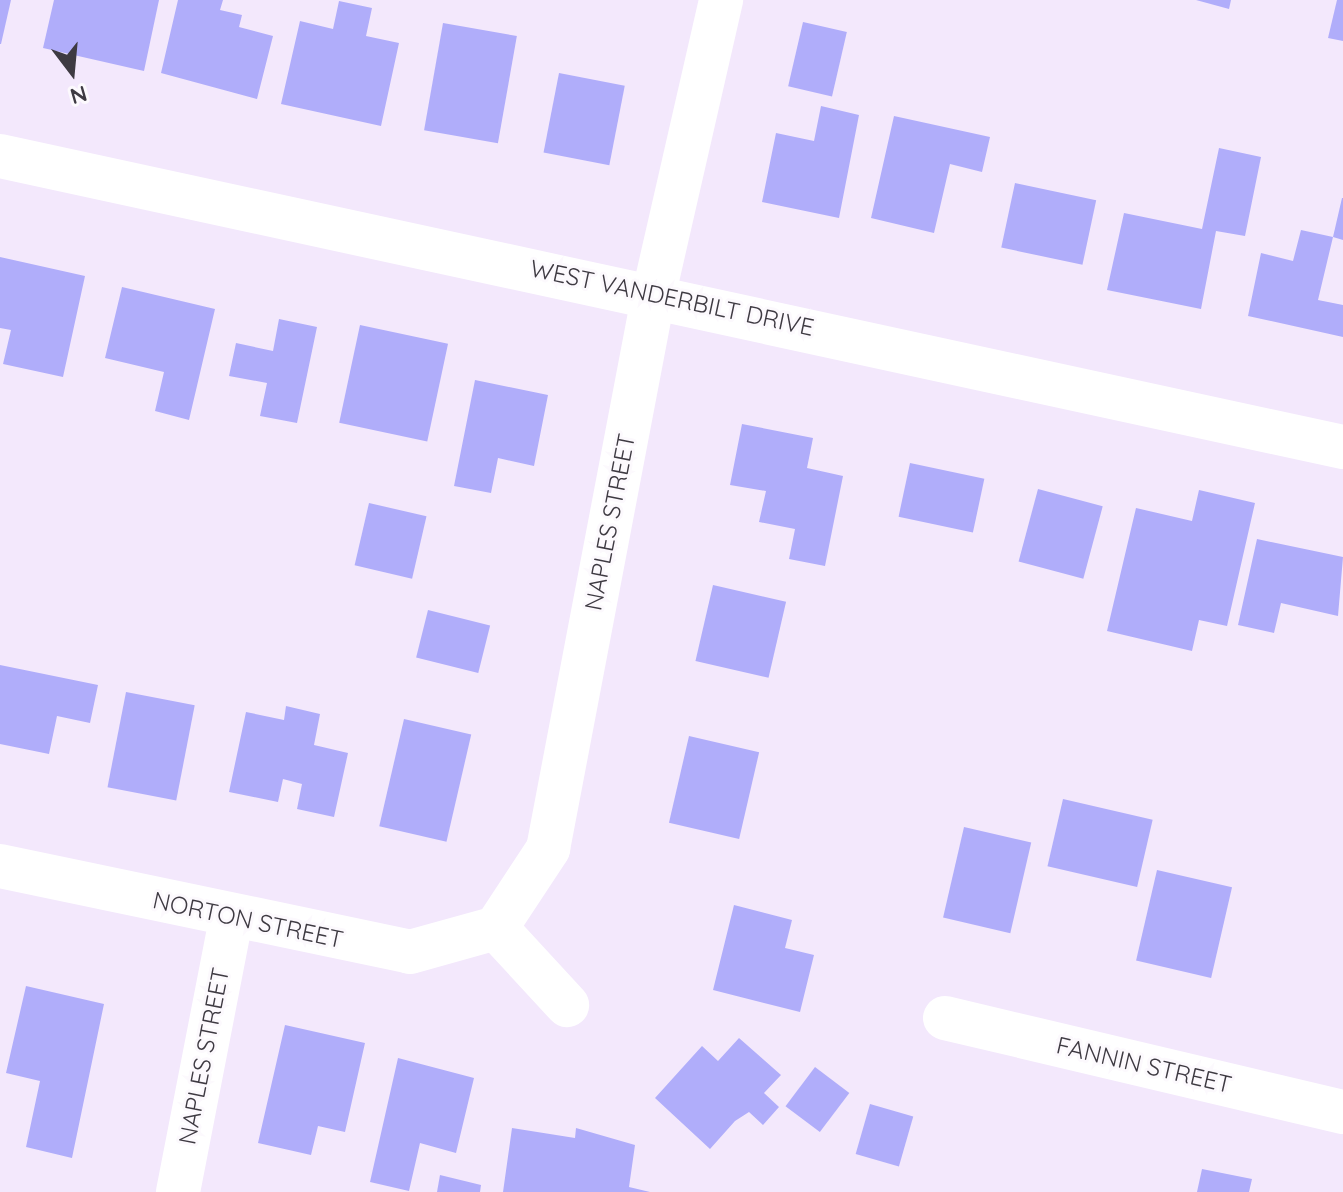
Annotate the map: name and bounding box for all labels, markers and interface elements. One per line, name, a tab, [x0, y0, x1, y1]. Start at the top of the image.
north arrow	[32, 32, 112, 112]
text: N	[67, 79, 90, 111]
street label: WEST VANDERBILT DRIVE	[527, 254, 817, 342]
street label: NAPLES STREET	[579, 431, 641, 613]
street label: NORTON STREET	[150, 886, 346, 954]
street label: NAPLES STREET	[173, 965, 235, 1147]
street label: FANNIN STREET	[1053, 1031, 1235, 1099]

